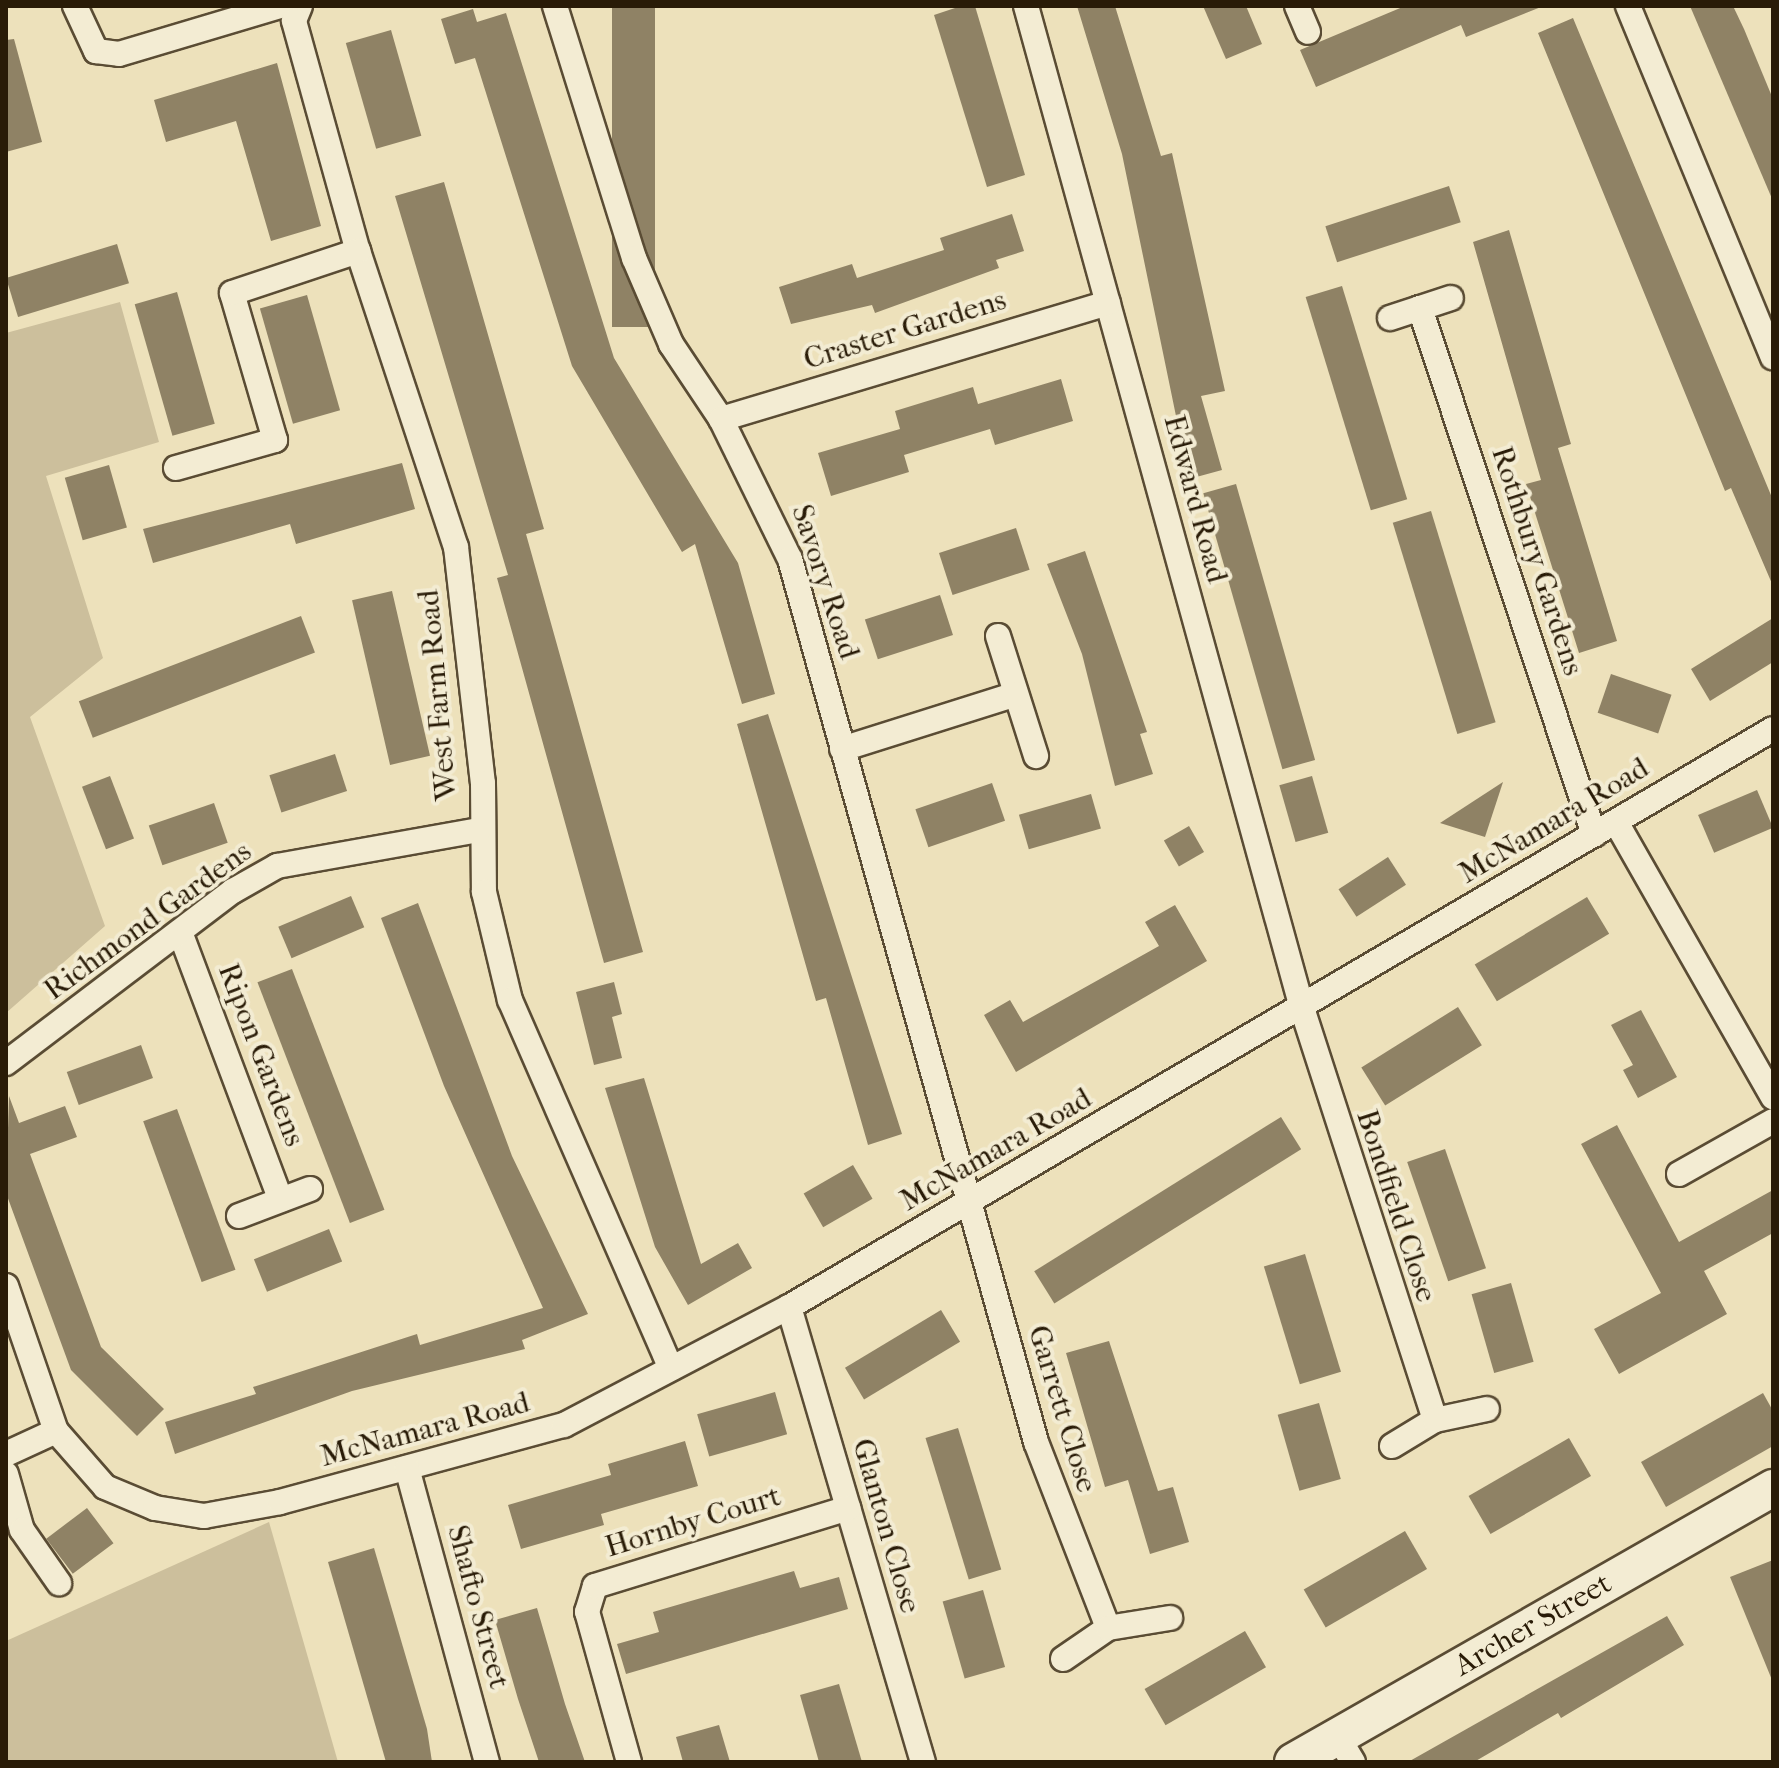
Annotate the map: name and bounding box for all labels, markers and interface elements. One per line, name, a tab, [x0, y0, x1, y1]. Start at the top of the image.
street label: Craster Gardens	[799, 282, 1011, 378]
street label: Edward Road	[1155, 411, 1235, 587]
street label: Rothbury Gardens	[1483, 442, 1591, 680]
street label: Savory Road	[783, 500, 867, 664]
street label: West Farm Road	[411, 588, 465, 802]
street label: McNamara Road	[1453, 750, 1655, 892]
street label: Richmond Gardens	[37, 834, 259, 1008]
street label: Ripon Gardens	[210, 959, 312, 1151]
street label: McNamara Road	[894, 1081, 1098, 1219]
street label: Bondfield Close	[1348, 1105, 1444, 1307]
street label: Garrett Close	[1020, 1321, 1104, 1497]
street label: McNamara Road	[317, 1385, 533, 1475]
street label: Glanton Close	[844, 1435, 928, 1617]
street label: Hornby Court	[601, 1478, 785, 1566]
street label: Shafto Street	[439, 1521, 517, 1693]
street label: Archer Street	[1448, 1566, 1618, 1684]

